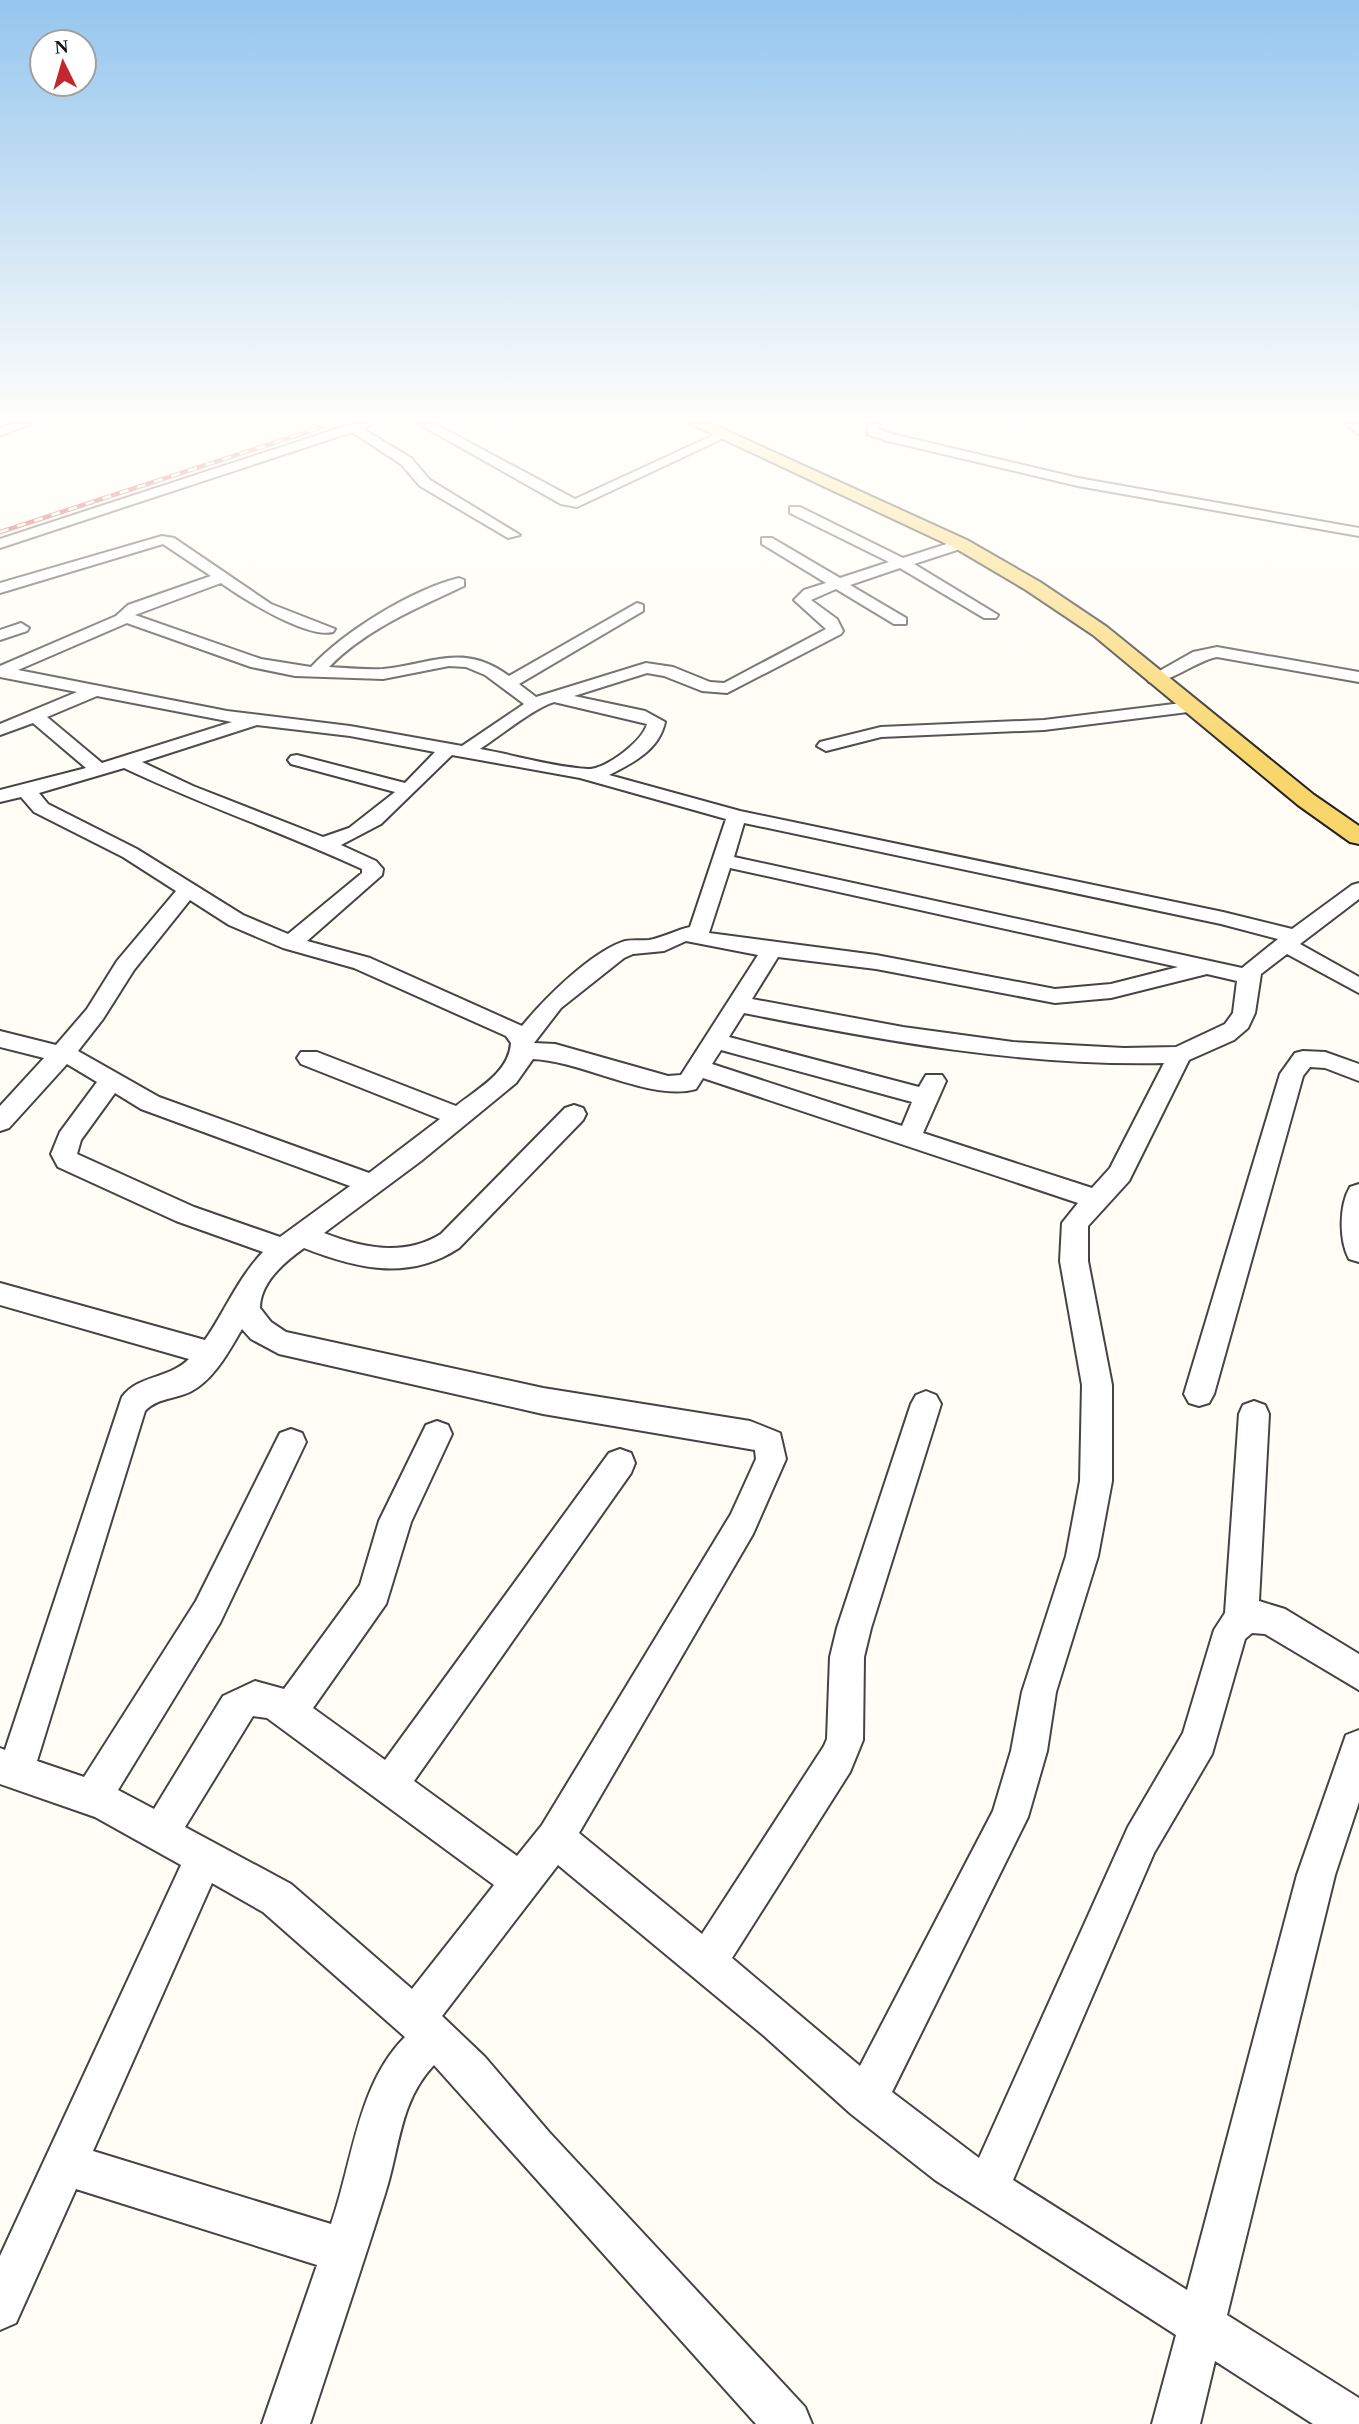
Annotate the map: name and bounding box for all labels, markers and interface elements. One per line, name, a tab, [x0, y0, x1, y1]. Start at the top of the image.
north arrow	[28, 28, 98, 98]
text: N	[54, 35, 70, 58]

